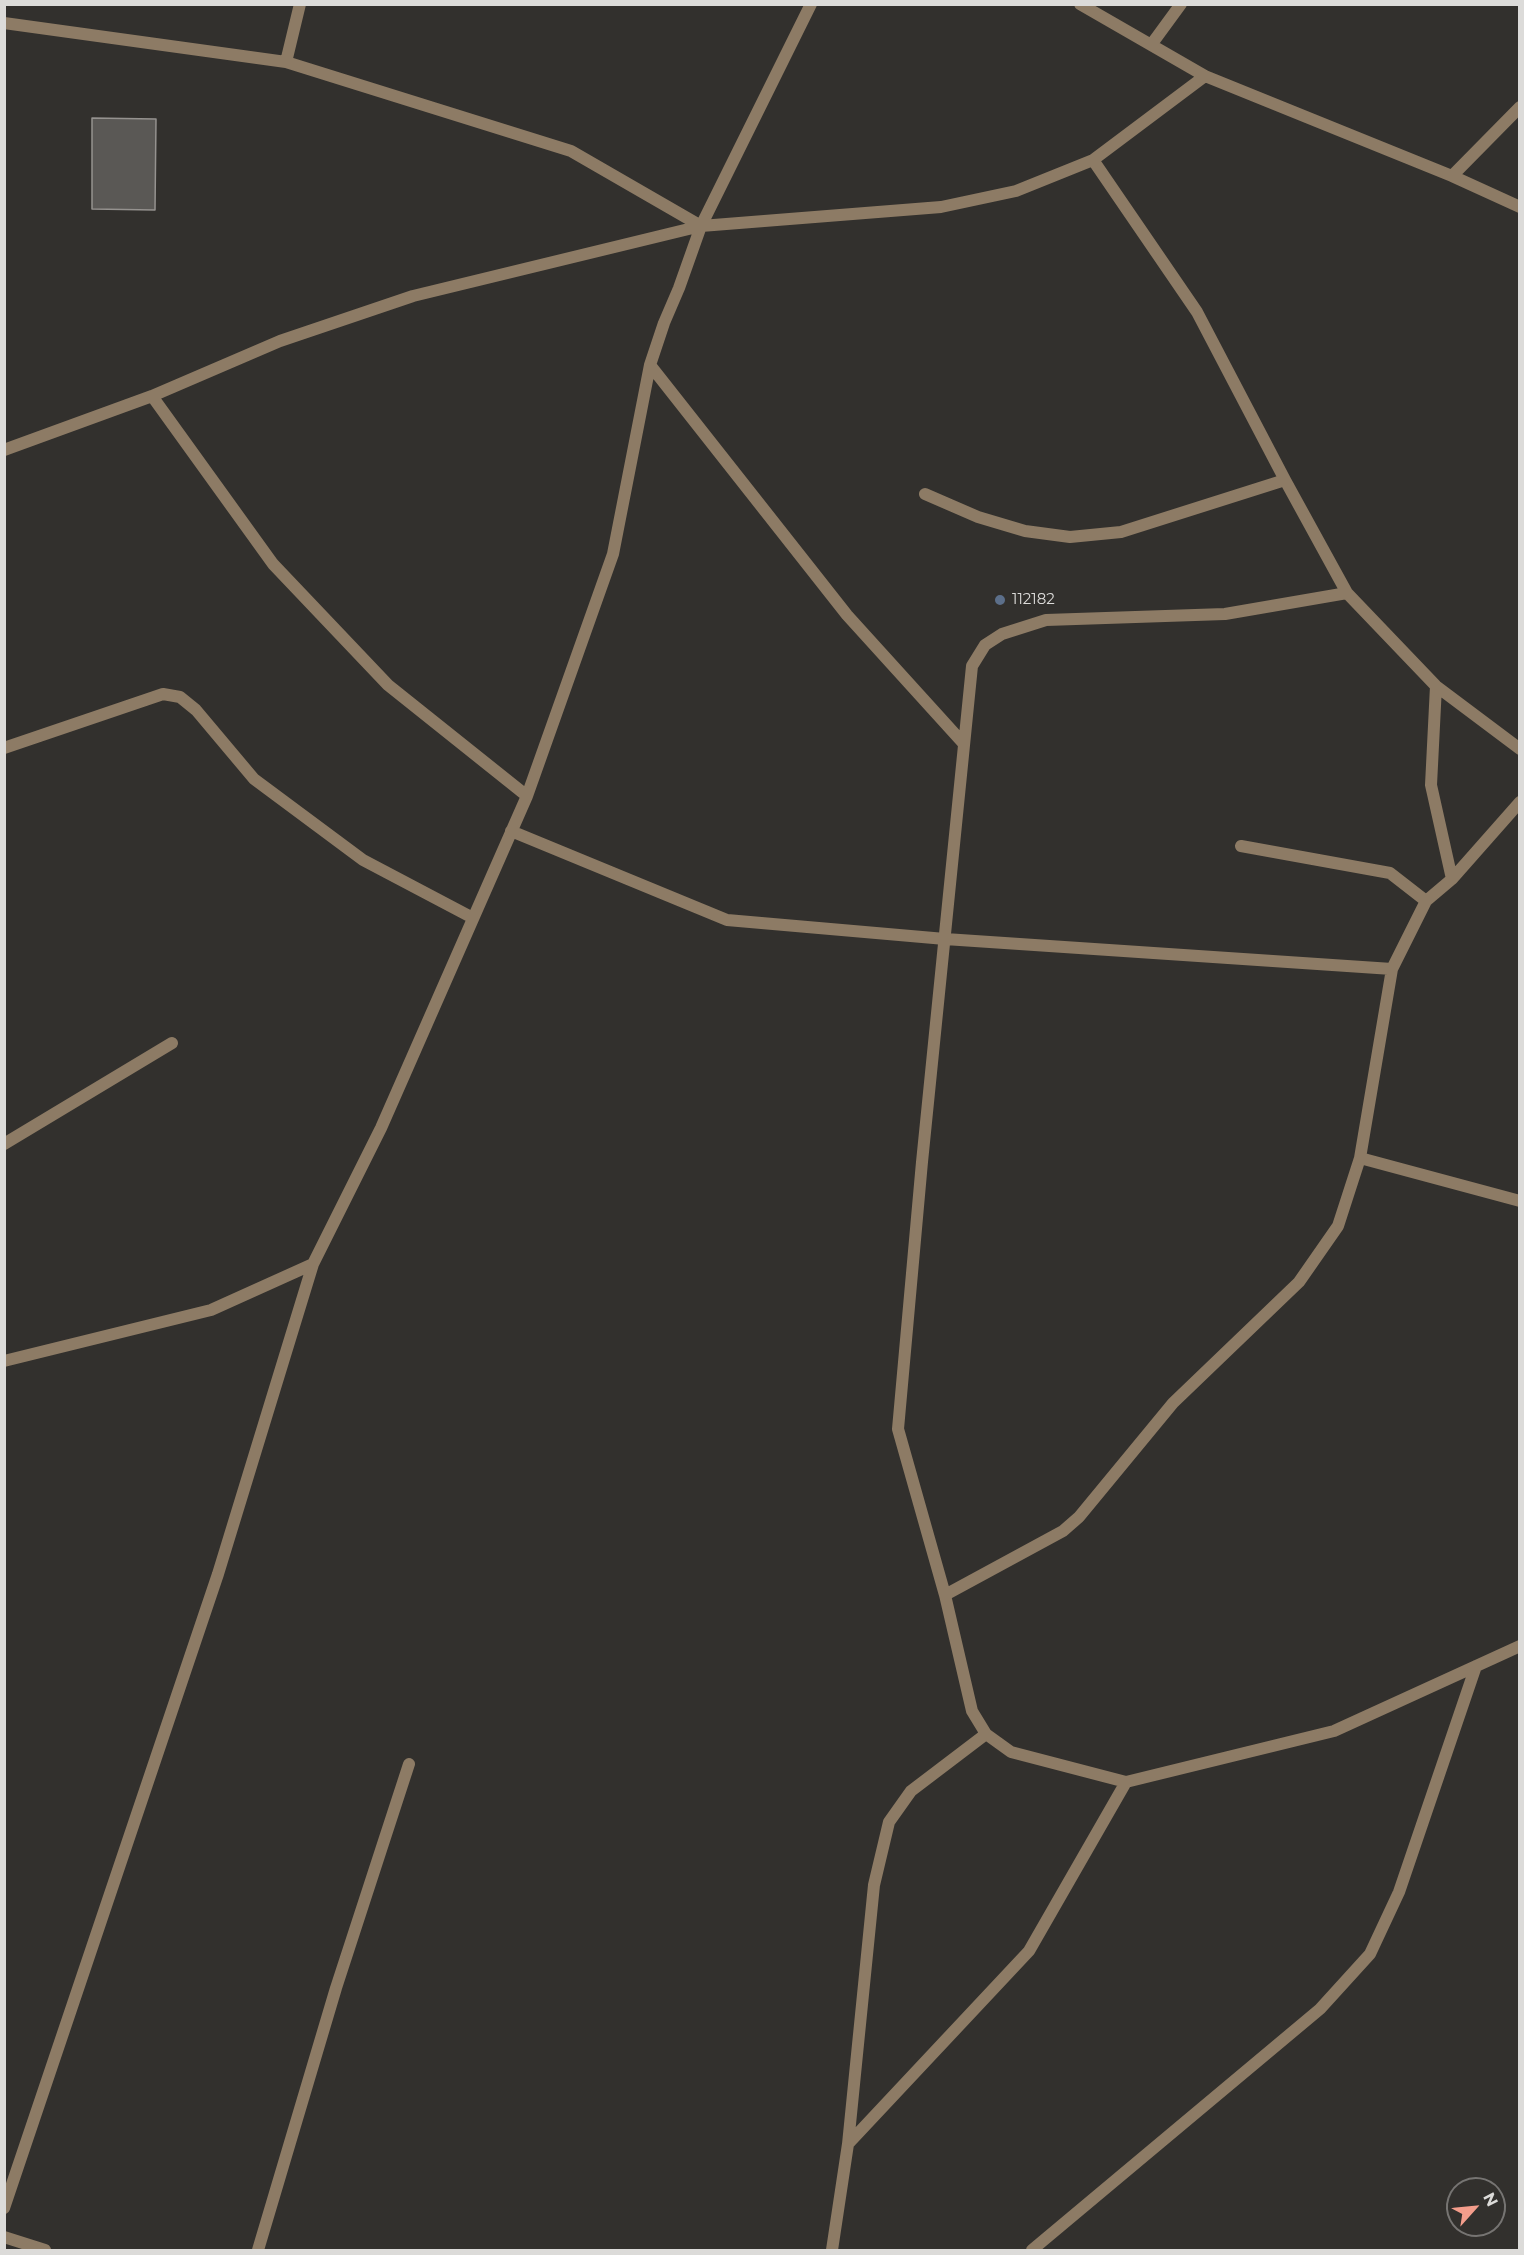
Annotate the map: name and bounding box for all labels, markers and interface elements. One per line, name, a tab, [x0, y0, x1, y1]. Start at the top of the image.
place label: 112182	[1012, 591, 1055, 609]
marker: 112182	[993, 593, 1007, 607]
north arrow	[1446, 2177, 1506, 2237]
text: N	[1479, 2189, 1502, 2210]

